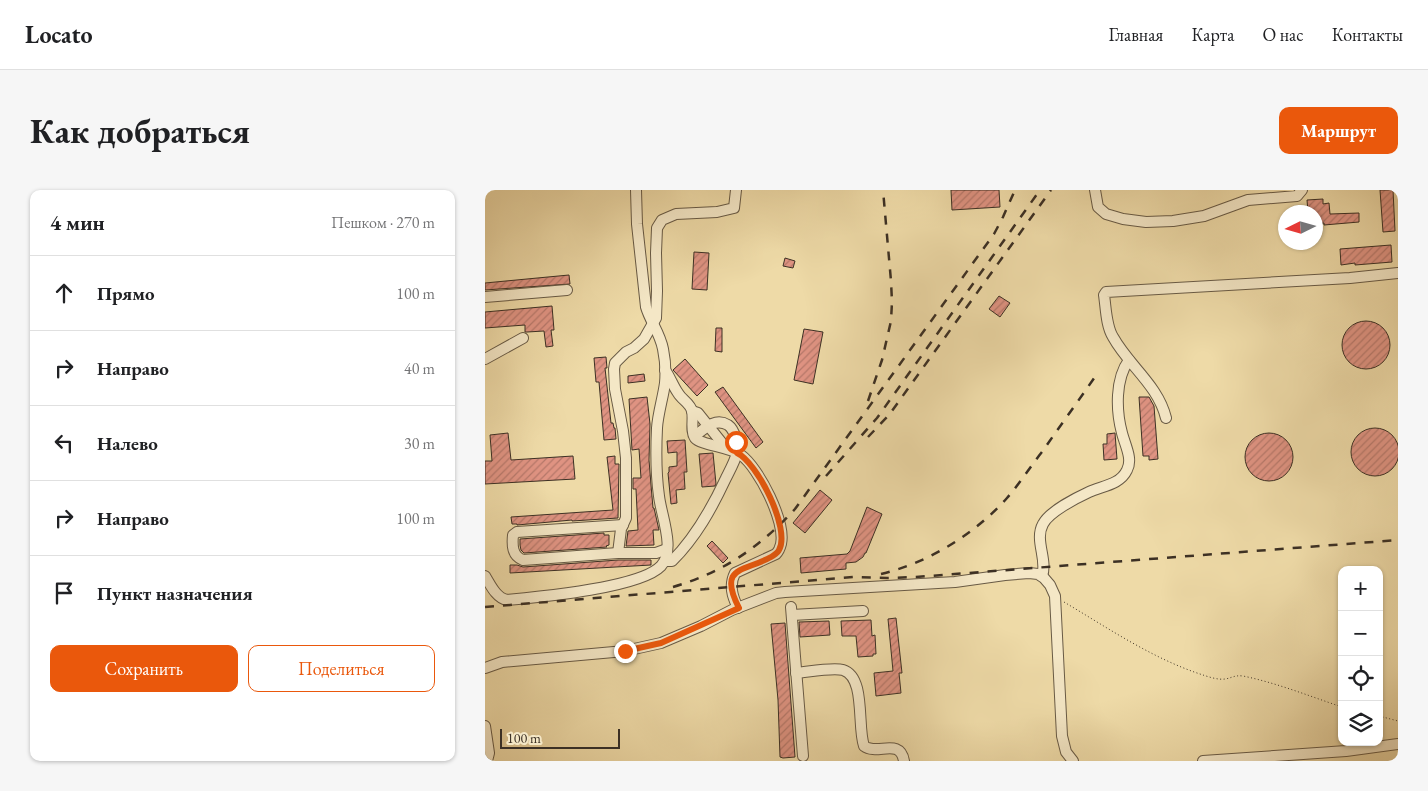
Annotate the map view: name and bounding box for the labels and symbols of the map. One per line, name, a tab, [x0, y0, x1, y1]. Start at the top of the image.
north arrow	[1278, 205, 1323, 250]
route start	[725, 431, 748, 454]
route end	[614, 640, 637, 663]
scale bar	[500, 726, 620, 749]

